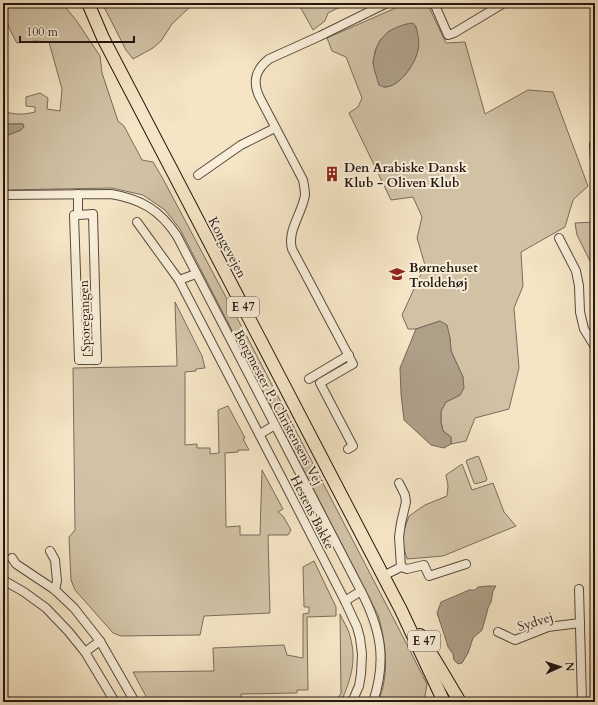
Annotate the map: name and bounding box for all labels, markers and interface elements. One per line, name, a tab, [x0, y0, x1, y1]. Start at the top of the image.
scale bar	[20, 18, 134, 44]
text: 100 m	[26, 24, 59, 40]
place label: Den Arabiske Dansk Klub - Oliven Klub	[344, 159, 468, 192]
building icon: Den Arabiske Dansk Klub - Oliven Klub	[323, 165, 341, 183]
street label: Kongevejen	[204, 214, 251, 282]
place label: Børnehuset Troldehøj	[409, 259, 478, 292]
school or university icon: Børnehuset Troldehøj	[388, 265, 406, 283]
street label: Sporegangen	[75, 279, 95, 352]
road number: E 47	[227, 297, 259, 317]
street label: Borgmester P. Christensens Vej	[229, 327, 327, 488]
street label: Hestens Bakke	[286, 472, 338, 553]
street label: Sydvej	[515, 608, 555, 636]
road number: E 47	[408, 631, 440, 651]
north arrow	[540, 647, 580, 687]
text: N	[562, 661, 577, 672]

